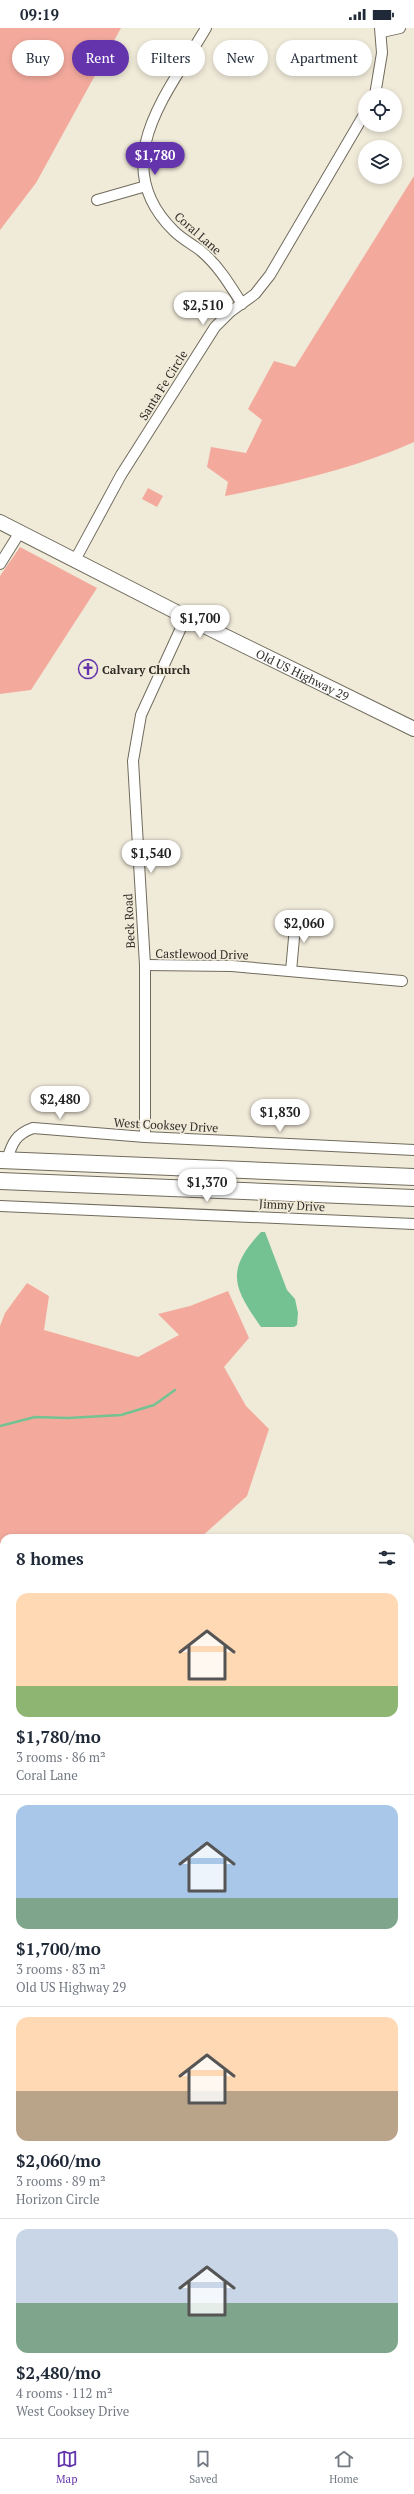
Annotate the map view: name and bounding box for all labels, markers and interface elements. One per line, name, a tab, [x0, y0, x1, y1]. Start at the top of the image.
text: 09:19	[20, 4, 59, 24]
chip: Buy	[12, 40, 64, 76]
chip: Rent	[72, 40, 129, 76]
chip: Filters	[137, 40, 205, 76]
chip: New	[213, 40, 268, 76]
chip: Apartment	[276, 40, 372, 76]
map controls	[358, 88, 402, 184]
button: locate	[358, 88, 402, 132]
button: layers	[358, 140, 402, 184]
pin: $1,780	[122, 142, 188, 176]
text: $1,780	[135, 146, 175, 164]
street label: Coral Lane	[172, 209, 224, 257]
pin: $2,510	[170, 292, 236, 326]
text: $2,510	[183, 296, 223, 314]
street label: Santa Fe Circle	[136, 347, 190, 423]
pin: $1,700	[167, 605, 233, 639]
text: $1,700	[180, 609, 220, 627]
street label: Old US Highway 29	[254, 645, 352, 704]
church icon: Calvary Church	[77, 658, 99, 680]
place label: Calvary Church	[102, 662, 190, 677]
pin: $1,540	[118, 840, 184, 874]
text: $1,540	[131, 844, 171, 862]
street label: Beck Road	[120, 893, 138, 949]
pin: $2,060	[271, 910, 337, 944]
text: $2,060	[284, 914, 324, 932]
street label: Castlewood Drive	[155, 946, 249, 962]
pin: $2,480	[27, 1086, 93, 1120]
text: $2,480	[40, 1090, 80, 1108]
pin: $1,830	[247, 1099, 313, 1133]
text: $1,830	[260, 1103, 300, 1121]
street label: West Cooksey Drive	[113, 1115, 219, 1135]
pin: $1,370	[174, 1169, 240, 1203]
text: $1,370	[187, 1173, 227, 1191]
street label: Jimmy Drive	[259, 1196, 325, 1214]
text: 8 homes	[16, 1547, 84, 1570]
icon: filters	[376, 1547, 398, 1569]
icon: home	[171, 1619, 243, 1691]
text: $1,780/mo	[16, 1725, 101, 1748]
text: 3 rooms · 86 m²	[16, 1748, 106, 1766]
text: Coral Lane	[16, 1766, 78, 1784]
icon: home	[171, 1831, 243, 1903]
text: $1,700/mo	[16, 1937, 101, 1960]
text: 3 rooms · 83 m²	[16, 1960, 106, 1978]
text: Old US Highway 29	[16, 1978, 126, 1996]
icon: home	[171, 2043, 243, 2115]
text: $2,060/mo	[16, 2149, 101, 2172]
text: 3 rooms · 89 m²	[16, 2172, 106, 2190]
text: Horizon Circle	[16, 2190, 100, 2208]
icon: home	[171, 2255, 243, 2327]
text: $2,480/mo	[16, 2361, 101, 2384]
text: 4 rooms · 112 m²	[16, 2384, 113, 2402]
text: West Cooksey Drive	[16, 2402, 129, 2420]
tab: Map	[56, 2448, 78, 2486]
tab: Saved	[189, 2448, 218, 2486]
tab: Home	[329, 2448, 358, 2486]

